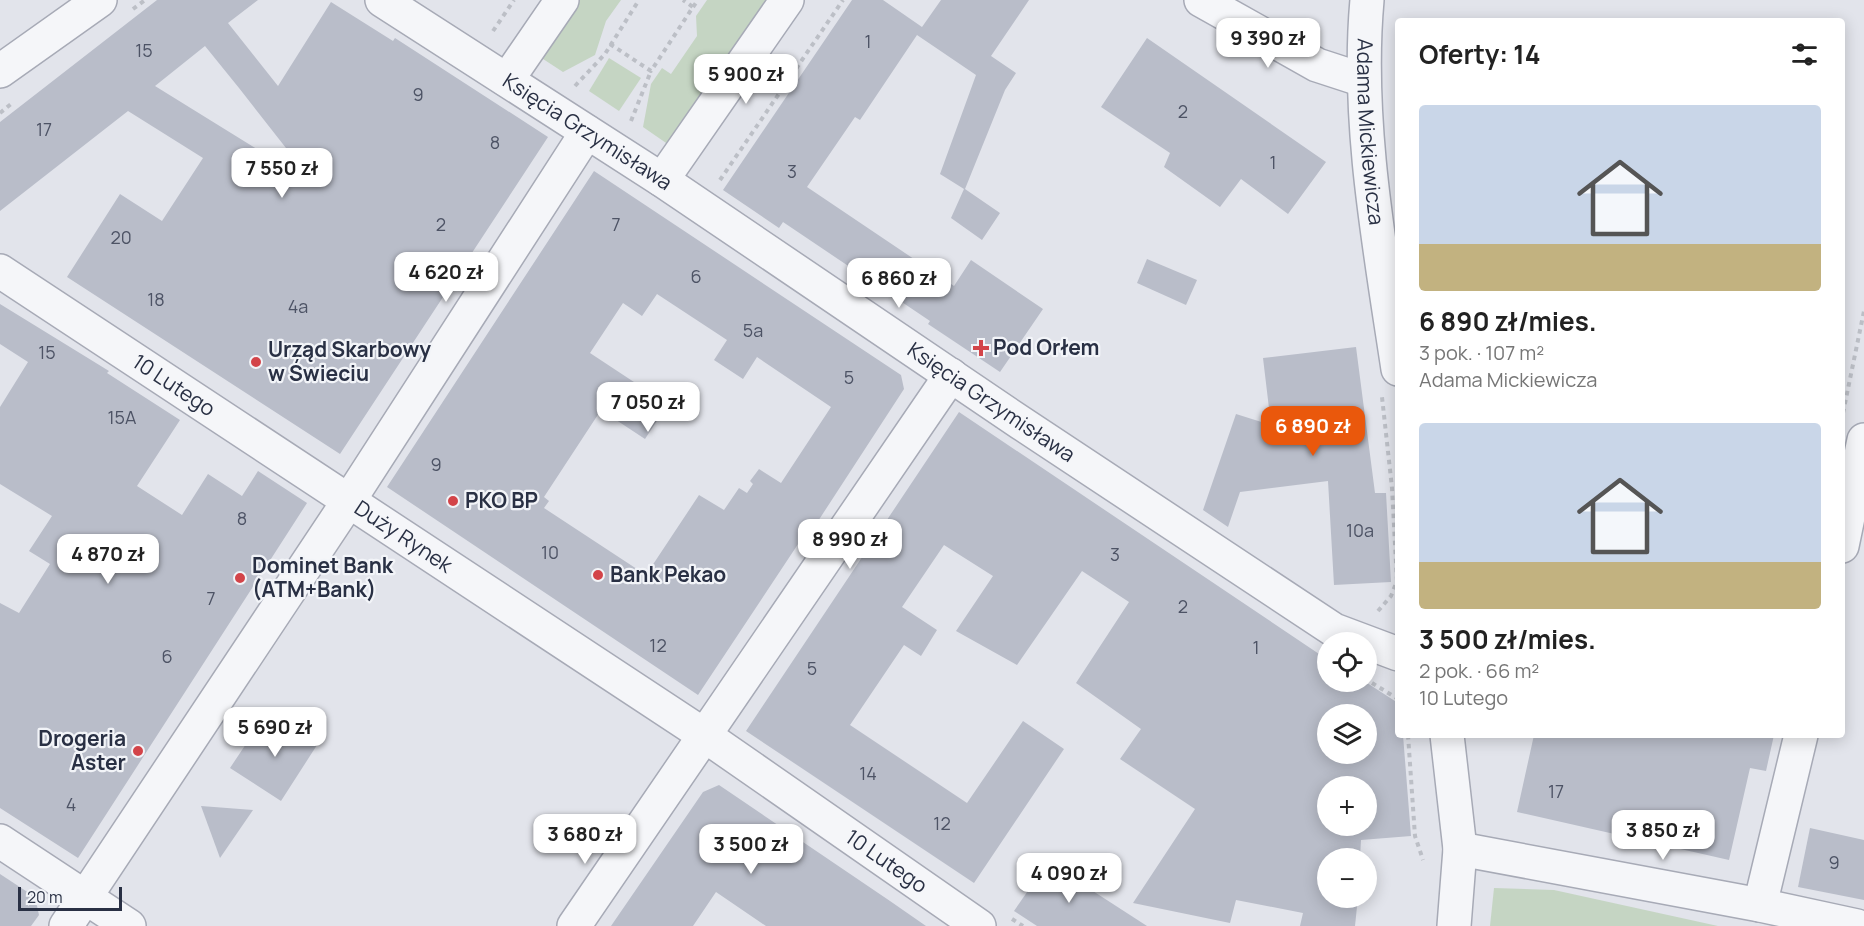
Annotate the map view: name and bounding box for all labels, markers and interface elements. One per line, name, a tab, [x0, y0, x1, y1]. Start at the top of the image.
pin: 9 390 zł	[1206, 18, 1330, 69]
text: 9 390 zł	[1230, 24, 1306, 51]
house number: 1	[864, 29, 872, 53]
text: Oferty: 14	[1419, 36, 1541, 72]
house number: 15	[135, 38, 153, 62]
street label: Adama Mickiewicza	[1351, 38, 1391, 227]
icon: filters	[1788, 38, 1821, 71]
pin: 5 900 zł	[684, 54, 808, 105]
text: 5 900 zł	[708, 60, 784, 87]
street label: Księcia Grzymisława	[498, 66, 678, 196]
house number: 9	[412, 82, 424, 106]
house number: 2	[1178, 99, 1188, 123]
house number: 17	[36, 117, 52, 141]
house number: 8	[490, 130, 500, 154]
icon: home	[1566, 144, 1674, 252]
pin: 7 550 zł	[220, 148, 344, 199]
house number: 1	[1269, 150, 1277, 174]
text: 7 550 zł	[245, 154, 319, 181]
house number: 3	[787, 159, 797, 183]
house number: 2	[436, 212, 446, 236]
house number: 7	[611, 212, 621, 236]
house number: 20	[110, 225, 132, 249]
pin: 4 620 zł	[384, 252, 508, 303]
text: 4 620 zł	[408, 258, 484, 285]
pin: 6 860 zł	[837, 258, 961, 309]
house number: 6	[690, 264, 702, 288]
text: 6 860 zł	[861, 264, 937, 291]
house number: 18	[147, 287, 165, 311]
house number: 4a	[288, 294, 308, 318]
text: 6 890 zł/mies.	[1419, 303, 1597, 339]
house number: 5a	[743, 318, 763, 342]
place label: Pod Orłem	[993, 333, 1099, 361]
place label: Urząd Skarbowy w Świeciu	[268, 335, 431, 387]
street label: Księcia Grzymisława	[902, 335, 1081, 468]
text: 3 pok. · 107 m²	[1419, 339, 1544, 366]
house number: 15	[38, 340, 56, 364]
marker: Pod Orłem	[974, 341, 988, 355]
street label: 10 Lutego	[127, 347, 221, 422]
marker: Urząd Skarbowy w Świeciu	[249, 355, 263, 369]
house number: 5	[844, 365, 854, 389]
text: Adama Mickiewicza	[1419, 366, 1597, 393]
pin: 7 050 zł	[586, 382, 710, 433]
text: 7 050 zł	[611, 388, 685, 415]
house number: 15A	[108, 405, 137, 429]
pin: 6 890 zł	[1251, 406, 1375, 457]
text: 6 890 zł	[1275, 412, 1351, 439]
house number: 9	[430, 452, 442, 476]
icon: home	[1566, 462, 1674, 570]
place label: PKO BP	[465, 486, 538, 514]
street label: Duży Rynek	[349, 493, 459, 579]
marker: PKO BP	[446, 494, 460, 508]
house number: 8	[237, 506, 247, 530]
house number: 10a	[1346, 518, 1374, 542]
pin: 8 990 zł	[788, 519, 912, 570]
text: 8 990 zł	[812, 525, 888, 552]
pin: 4 870 zł	[46, 534, 170, 585]
text: 4 870 zł	[71, 540, 145, 567]
house number: 10	[541, 540, 559, 564]
house number: 3	[1110, 542, 1120, 566]
place label: Dominet Bank (ATM+Bank)	[252, 551, 394, 603]
place label: Bank Pekao	[610, 560, 726, 588]
marker: Bank Pekao	[591, 568, 605, 582]
marker: Dominet Bank (ATM+Bank)	[233, 571, 247, 585]
house number: 7	[206, 586, 216, 610]
house number: 2	[1178, 594, 1188, 618]
text: 3 500 zł/mies.	[1419, 621, 1596, 657]
map controls	[1317, 632, 1377, 908]
button: locate	[1317, 632, 1377, 692]
house number: 12	[649, 633, 667, 657]
house number: 1	[1252, 635, 1260, 659]
house number: 6	[161, 644, 173, 668]
house number: 5	[807, 656, 817, 680]
text: 2 pok. · 66 m²	[1419, 657, 1539, 684]
text: 10 Lutego	[1419, 684, 1508, 711]
button: layers	[1317, 704, 1377, 764]
pin: 5 690 zł	[213, 707, 337, 758]
text: 5 690 zł	[237, 713, 313, 740]
place label: Drogeria Aster	[38, 724, 126, 776]
marker: Drogeria Aster	[131, 744, 145, 758]
house number: 14	[859, 761, 877, 785]
button: +	[1317, 776, 1377, 836]
house number: 17	[1548, 779, 1564, 803]
house number: 4	[66, 792, 76, 816]
pin: 3 850 zł	[1601, 810, 1725, 861]
house number: 12	[933, 811, 951, 835]
pin: 3 680 zł	[523, 814, 647, 865]
text: 3 850 zł	[1626, 816, 1700, 843]
text: 3 680 zł	[547, 820, 623, 847]
street label: 10 Lutego	[840, 823, 933, 899]
pin: 3 500 zł	[689, 824, 813, 875]
text: 3 500 zł	[713, 830, 789, 857]
button: −	[1317, 848, 1377, 908]
house number: 9	[1828, 850, 1840, 874]
pin: 4 090 zł	[1007, 853, 1131, 904]
text: 4 090 zł	[1031, 859, 1107, 886]
scale bar	[18, 884, 122, 912]
text: 20 m	[27, 886, 63, 908]

